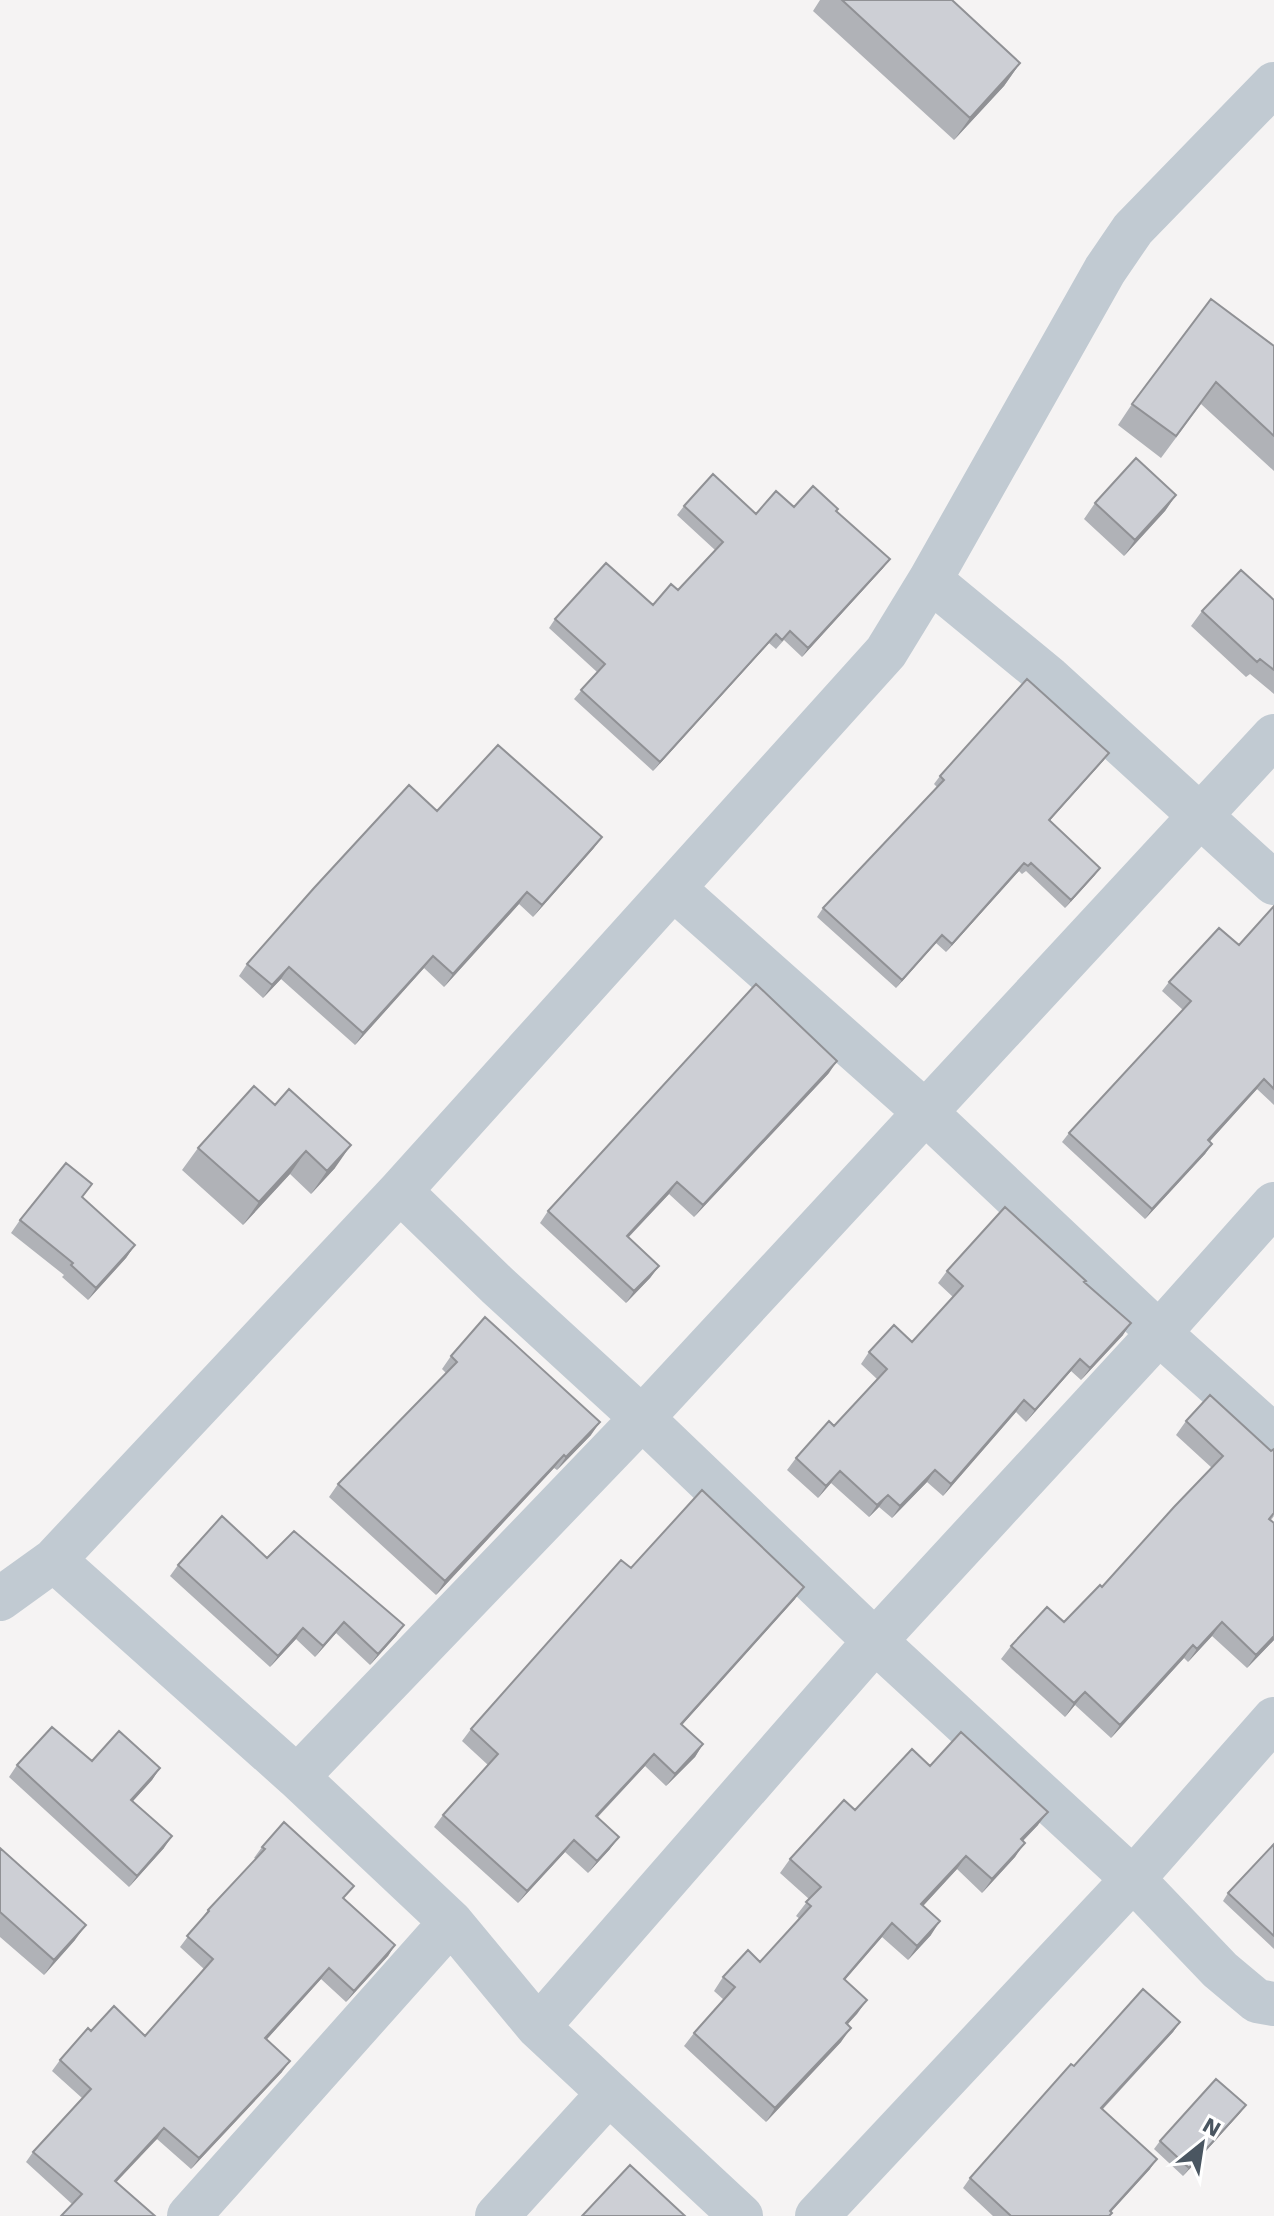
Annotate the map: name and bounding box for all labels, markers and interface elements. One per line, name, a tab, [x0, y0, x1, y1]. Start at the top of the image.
north arrow	[1162, 2104, 1242, 2184]
text: N	[1198, 2112, 1225, 2142]

